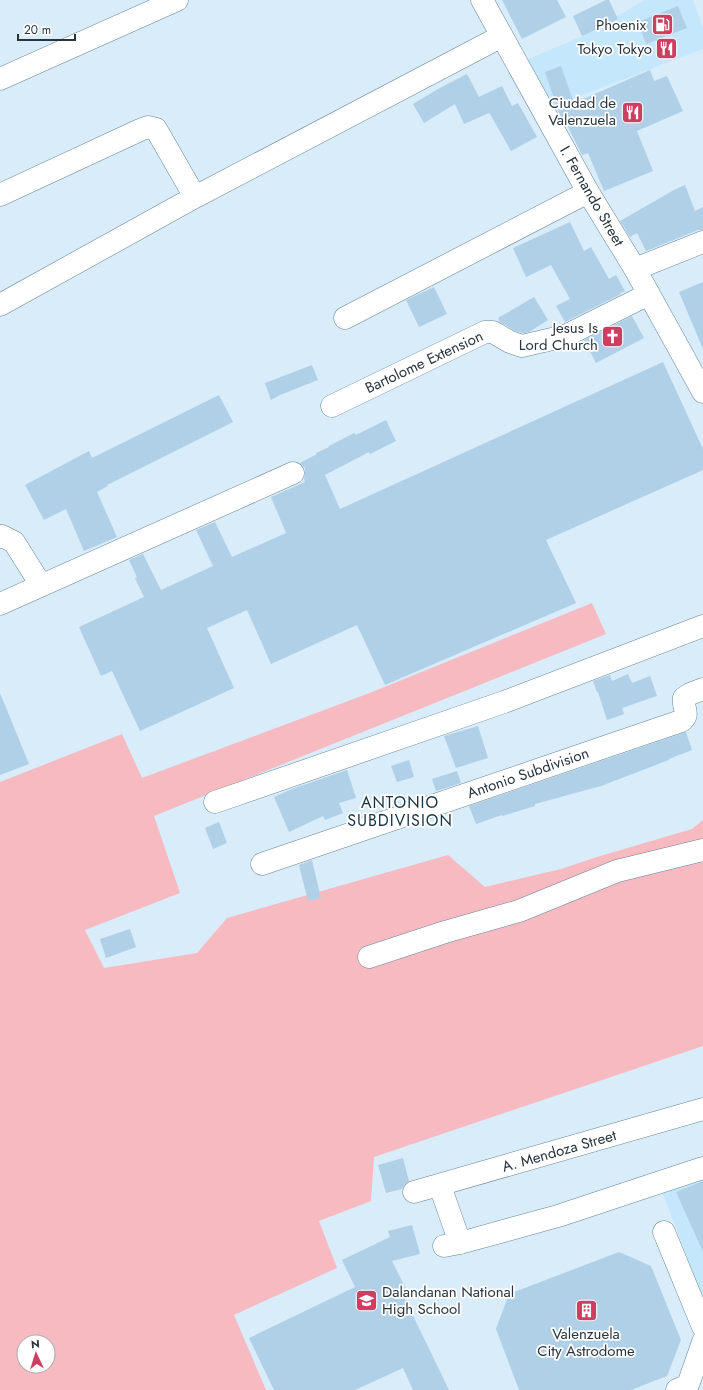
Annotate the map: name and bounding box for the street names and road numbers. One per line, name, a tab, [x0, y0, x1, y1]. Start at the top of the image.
street label: I. Fernando Street	[554, 142, 630, 251]
street label: Bartolome Extension	[361, 325, 487, 399]
street label: Antonio Subdivision	[464, 742, 592, 804]
street label: A. Mendoza Street	[499, 1124, 619, 1178]

